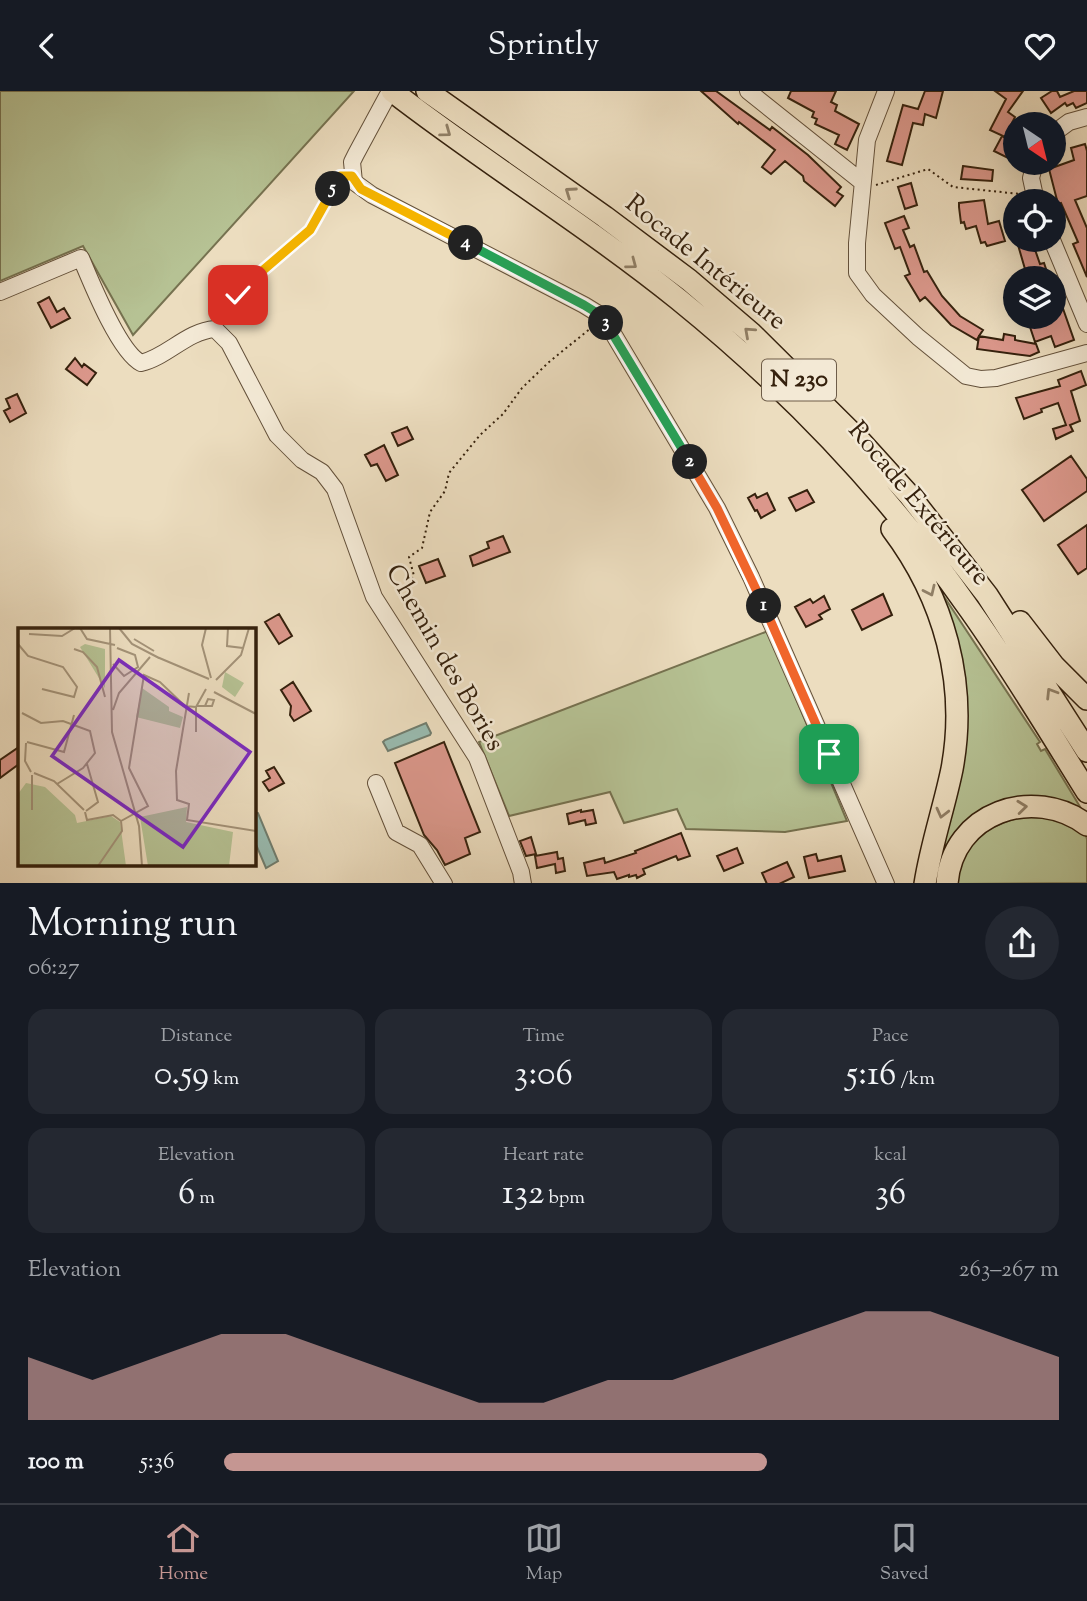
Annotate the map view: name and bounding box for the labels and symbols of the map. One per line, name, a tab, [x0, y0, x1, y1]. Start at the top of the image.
north arrow	[1003, 112, 1066, 175]
one-way arrow	[438, 124, 451, 136]
pin: 5	[316, 171, 350, 207]
street label: Rocade Intérieure	[616, 186, 794, 340]
one-way arrow	[565, 188, 578, 200]
pin: 4	[448, 225, 484, 261]
one-way arrow	[624, 255, 636, 268]
pin	[208, 265, 268, 325]
pin: 3	[588, 306, 624, 341]
one-way arrow	[744, 328, 757, 340]
road number: N 230	[762, 359, 836, 401]
street label: Rocade Extérieure	[838, 414, 998, 594]
pin: 2	[672, 445, 708, 479]
street label: Chemin des Bories	[375, 558, 513, 758]
one-way arrow	[922, 584, 936, 596]
pin: 1	[746, 589, 782, 623]
inset map	[18, 628, 256, 866]
one-way arrow	[1046, 688, 1059, 701]
pin	[799, 724, 859, 784]
one-way arrow	[1016, 800, 1028, 815]
one-way arrow	[935, 807, 950, 819]

